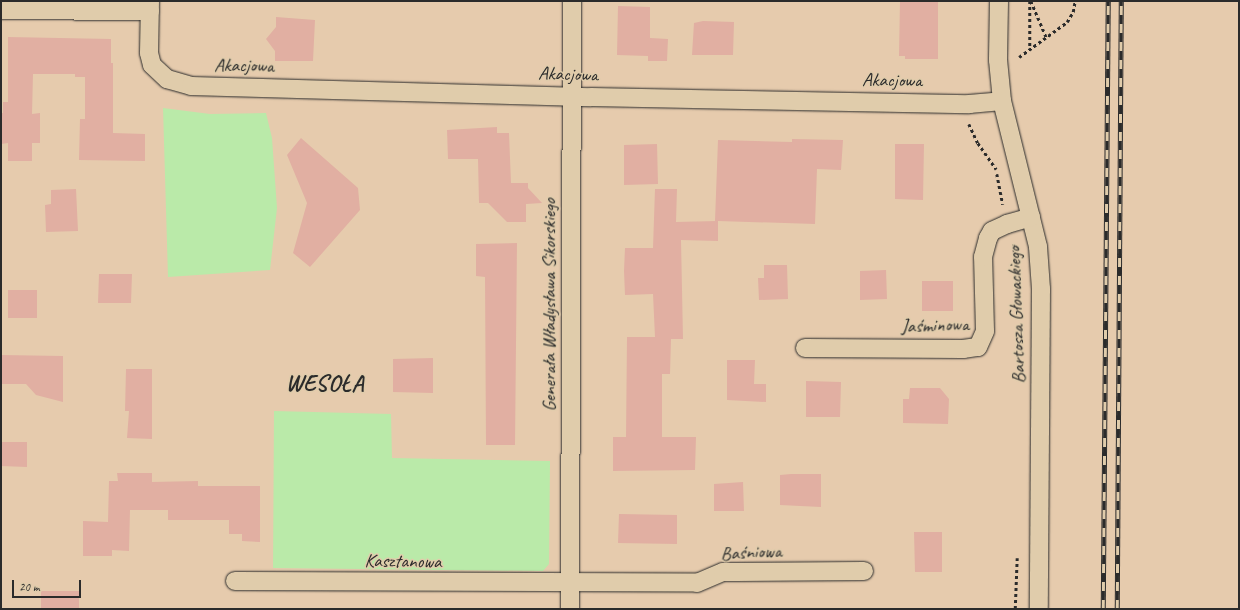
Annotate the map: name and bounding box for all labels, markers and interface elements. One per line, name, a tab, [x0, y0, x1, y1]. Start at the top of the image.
street label: Akacjowa	[214, 54, 274, 78]
street label: Akacjowa	[538, 63, 598, 87]
street label: Akacjowa	[862, 69, 922, 93]
street label: Generała Władysława Sikorskiego	[539, 198, 561, 412]
street label: Bartosza Głowackiego	[1003, 246, 1031, 384]
street label: Jaśminowa	[901, 313, 969, 339]
district label: WESOŁA	[286, 370, 364, 398]
street label: Baśniowa	[720, 540, 782, 566]
street label: Kasztanowa	[364, 550, 442, 574]
scale bar	[14, 572, 83, 598]
text: 20 m	[19, 579, 39, 595]

